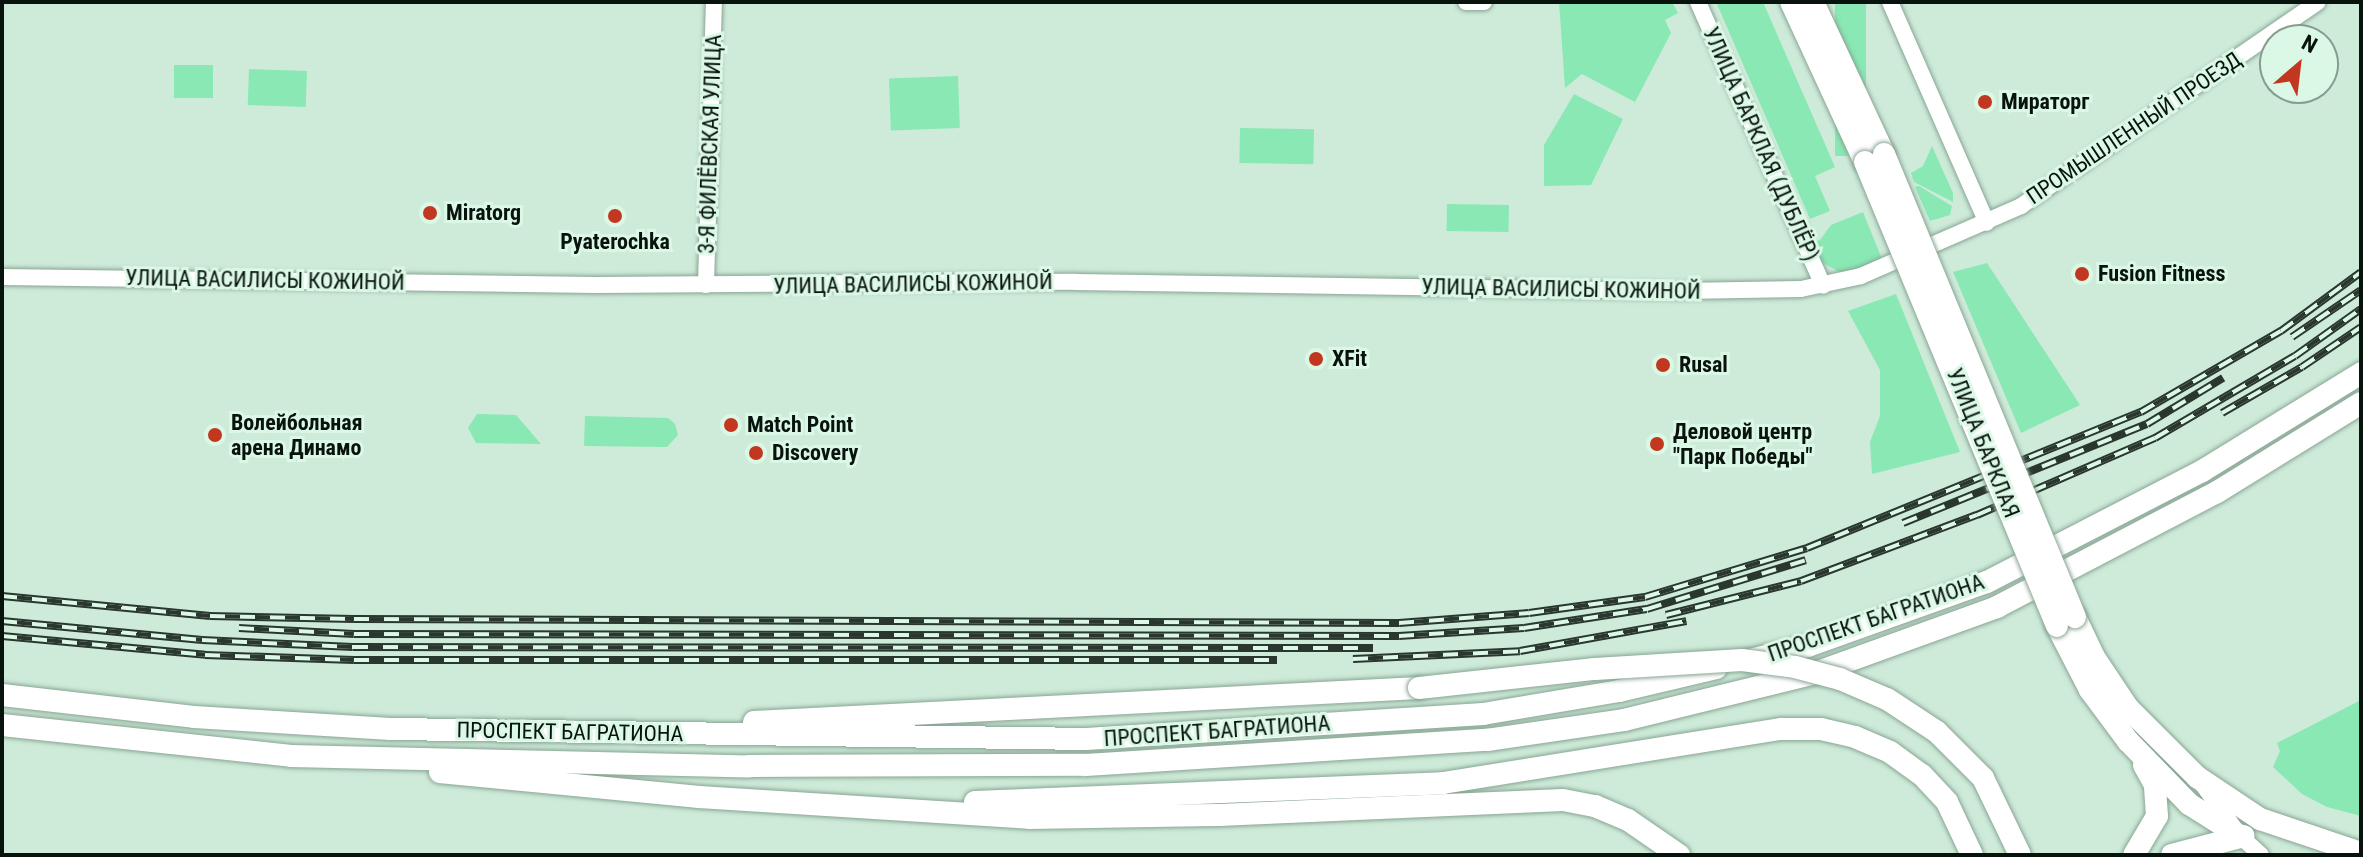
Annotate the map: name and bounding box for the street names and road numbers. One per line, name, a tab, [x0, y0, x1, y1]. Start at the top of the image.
street label: УЛИЦА БАРКЛАЯ (ДУБЛЁР)	[1697, 23, 1825, 265]
street label: 3-Я ФИЛЁВСКАЯ УЛИЦА	[693, 34, 727, 254]
street label: ПРОМЫШЛЕННЫЙ ПРОЕЗД	[2022, 46, 2246, 210]
street label: УЛИЦА ВАСИЛИСЫ КОЖИНОЙ	[125, 264, 405, 296]
street label: УЛИЦА ВАСИЛИСЫ КОЖИНОЙ	[773, 268, 1053, 300]
street label: УЛИЦА ВАСИЛИСЫ КОЖИНОЙ	[1421, 273, 1701, 305]
street label: УЛИЦА БАРКЛАЯ	[1941, 364, 2025, 522]
street label: ПРОСПЕКТ БАГРАТИОНА	[1764, 569, 1988, 667]
street label: ПРОСПЕКТ БАГРАТИОНА	[1103, 710, 1331, 752]
street label: ПРОСПЕКТ БАГРАТИОНА	[456, 717, 684, 747]

